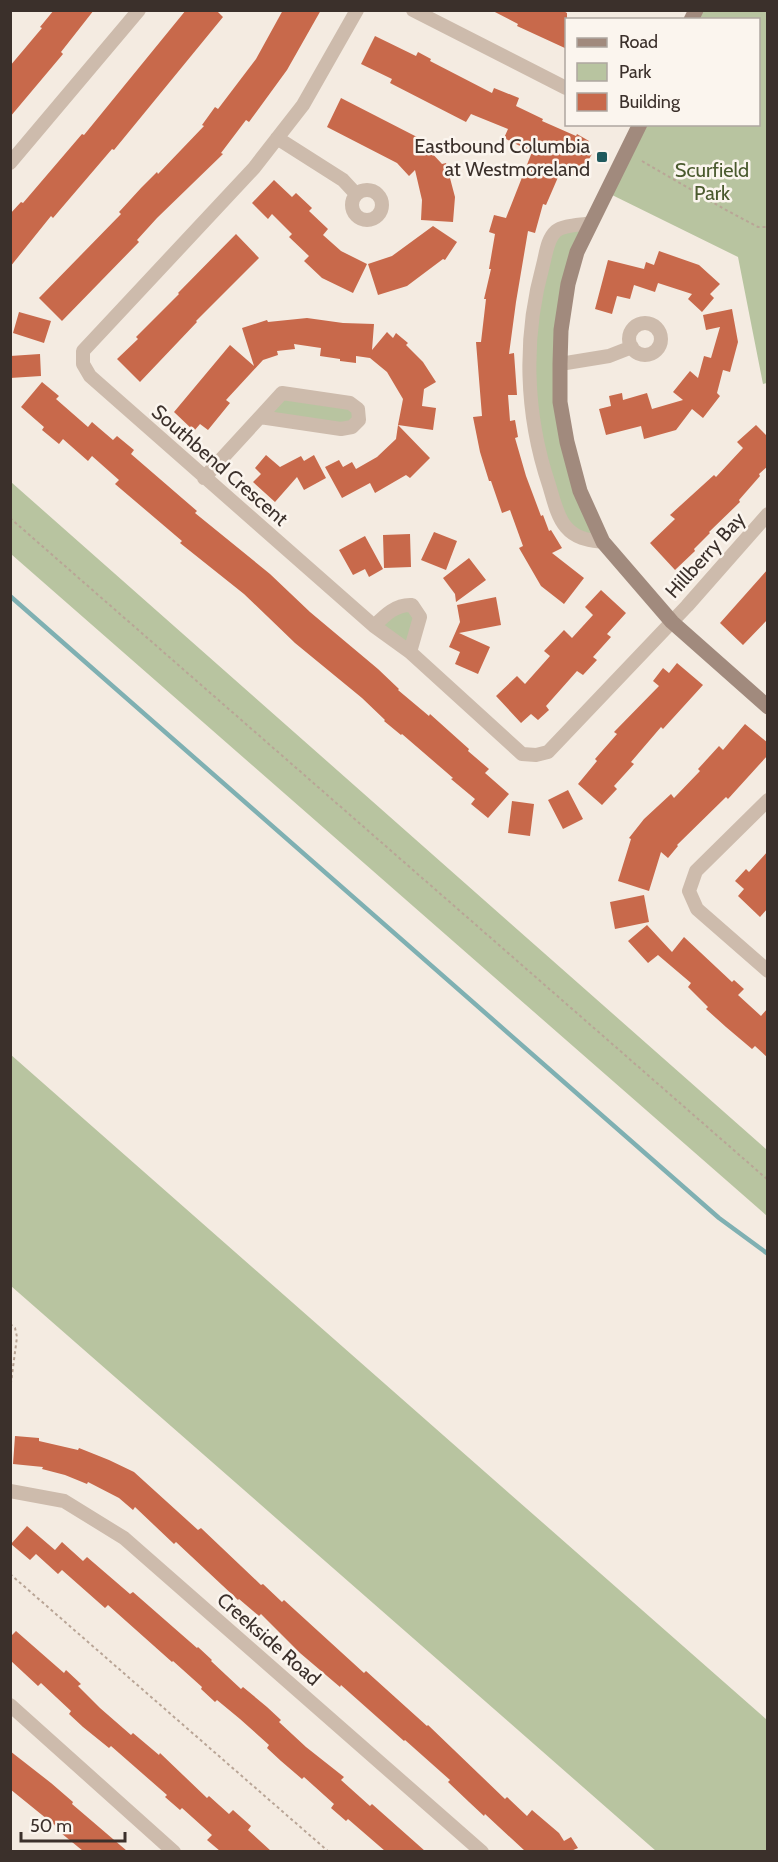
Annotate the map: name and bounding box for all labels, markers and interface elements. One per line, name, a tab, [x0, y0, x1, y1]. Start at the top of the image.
legend	[565, 18, 760, 126]
text: Road	[619, 31, 658, 53]
text: Park	[619, 61, 652, 83]
text: Building	[619, 91, 681, 113]
place label: Eastbound Columbia at Westmoreland	[414, 134, 590, 181]
marker: Eastbound Columbia at Westmoreland	[595, 150, 609, 164]
park label: Scurfield Park	[675, 158, 749, 205]
street label: Southbend Crescent	[147, 399, 293, 531]
street label: Hillberry Bay	[660, 507, 750, 603]
street label: Creekside Road	[212, 1587, 326, 1691]
scale bar	[21, 1805, 124, 1843]
text: 50 m	[30, 1815, 72, 1837]

